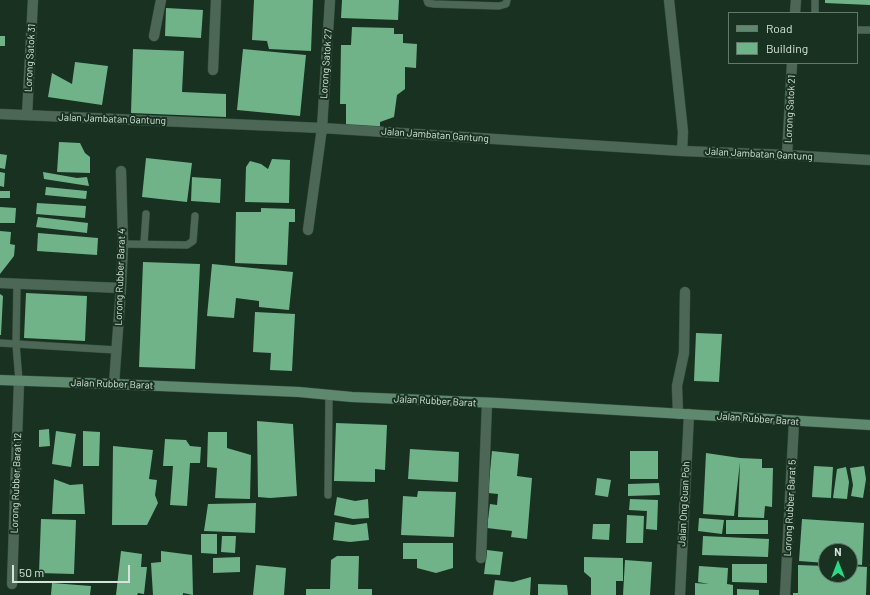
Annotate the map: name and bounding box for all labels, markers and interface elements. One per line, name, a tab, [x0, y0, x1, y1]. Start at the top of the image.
legend	[728, 12, 858, 64]
text: Road	[766, 21, 793, 35]
street label: Lorong Satok 31	[22, 24, 38, 92]
street label: Lorong Satok 27	[318, 29, 334, 99]
text: Building	[766, 41, 808, 55]
street label: Lorong Satok 21	[782, 74, 798, 144]
street label: Jalan Jambatan Gantung	[58, 111, 166, 127]
street label: Jalan Jambatan Gantung	[381, 125, 489, 145]
street label: Jalan Jambatan Gantung	[705, 145, 813, 163]
street label: Lorong Rubber Barat 4	[112, 228, 128, 326]
street label: Jalan Rubber Barat	[71, 377, 153, 391]
street label: Jalan Rubber Barat	[393, 393, 477, 409]
street label: Jalan Rubber Barat	[716, 410, 800, 428]
street label: Lorong Rubber Barat 12	[8, 432, 24, 534]
street label: Lorong Rubber Barat 5	[781, 459, 799, 557]
street label: Jalan Ong Guan Poh	[676, 461, 692, 547]
north arrow	[818, 543, 858, 583]
text: N	[834, 545, 842, 558]
scale bar	[14, 557, 132, 583]
text: 50 m	[19, 565, 44, 579]

